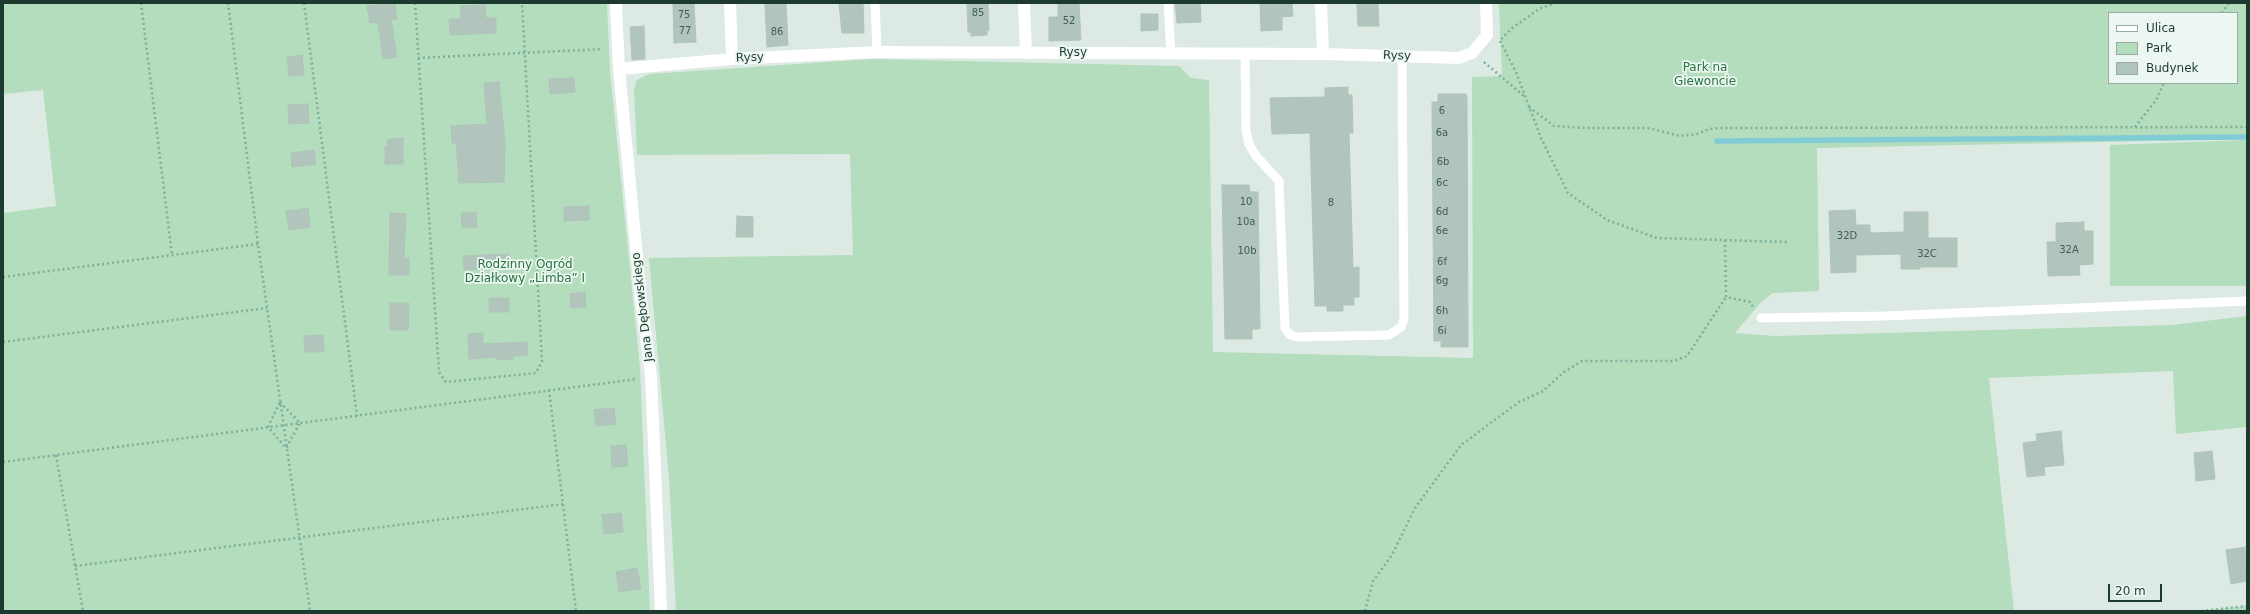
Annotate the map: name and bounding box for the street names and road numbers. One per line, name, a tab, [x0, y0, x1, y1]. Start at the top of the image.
street label: Rysy	[1059, 46, 1087, 60]
street label: Rysy	[1383, 48, 1411, 64]
street label: Rysy	[736, 50, 764, 66]
street label: Jana Dębowskiego	[629, 252, 657, 362]

